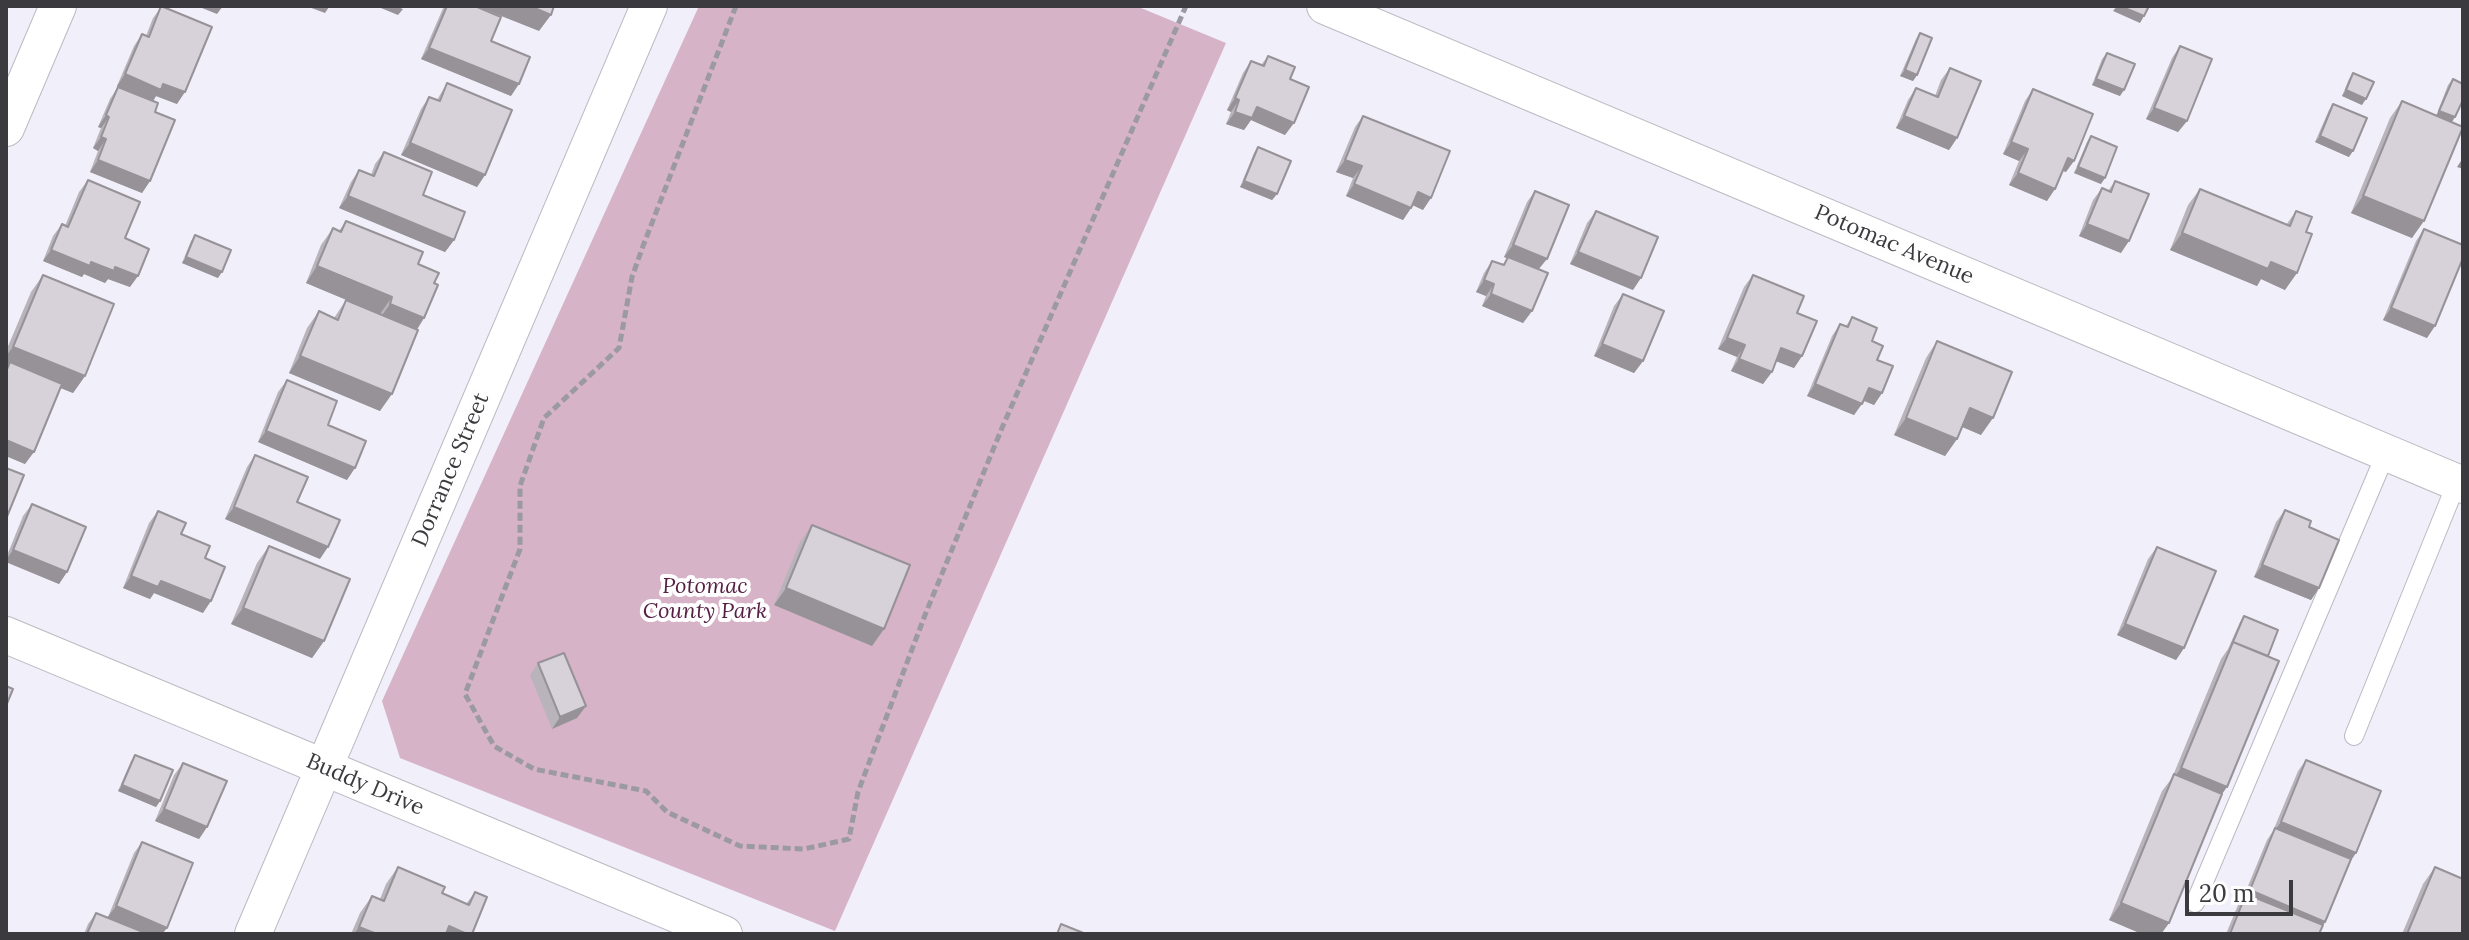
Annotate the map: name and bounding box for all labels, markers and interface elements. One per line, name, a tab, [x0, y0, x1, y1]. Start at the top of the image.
street label: Potomac Avenue	[1810, 200, 1978, 290]
street label: Dorrance Street	[407, 389, 495, 551]
park label: Potomac County Park	[643, 574, 767, 626]
street label: Buddy Drive	[302, 748, 428, 822]
scale bar	[2189, 864, 2297, 914]
text: 20 m	[2199, 878, 2255, 909]

